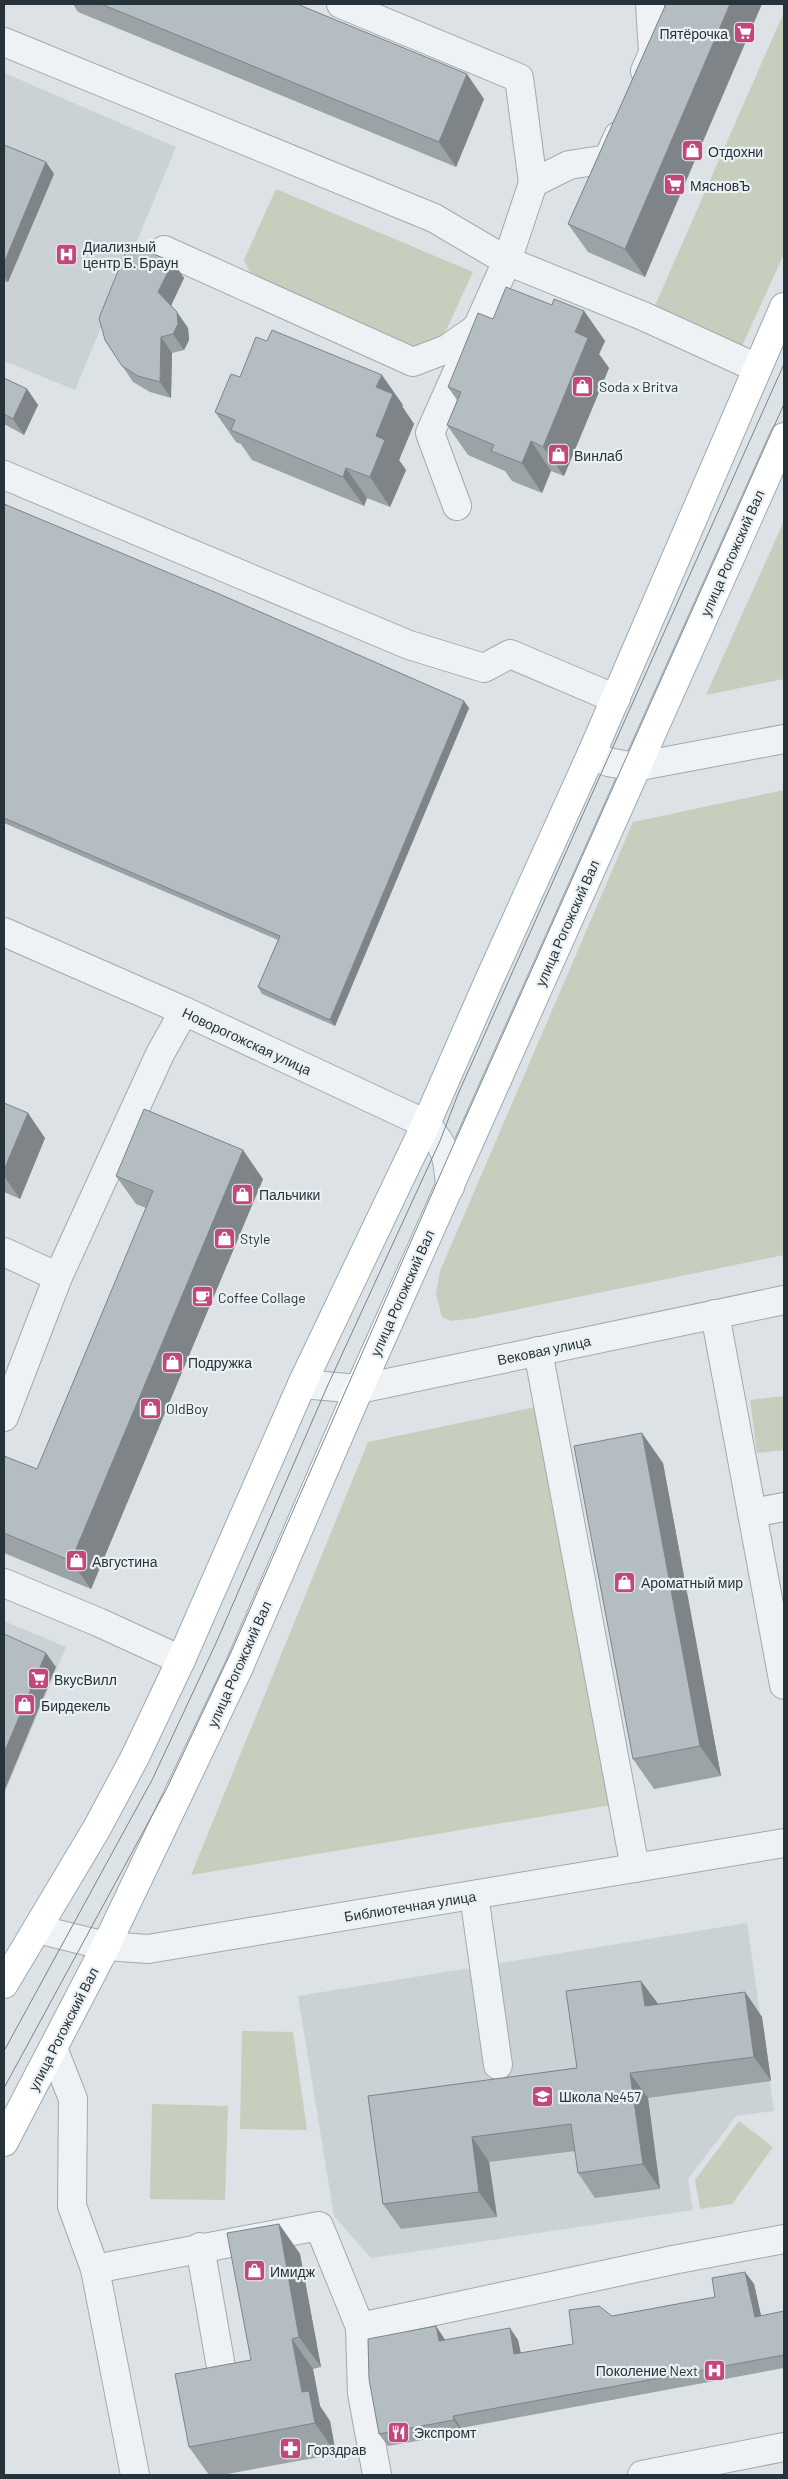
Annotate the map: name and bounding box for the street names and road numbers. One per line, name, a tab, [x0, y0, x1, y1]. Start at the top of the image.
street label: улица Рогожский Вал	[696, 487, 768, 619]
street label: улица Рогожский Вал	[531, 857, 603, 989]
street label: Новорогожская улица	[180, 1004, 314, 1078]
street label: улица Рогожский Вал	[366, 1227, 438, 1359]
street label: Вековая улица	[496, 1332, 592, 1368]
street label: улица Рогожский Вал	[203, 1598, 275, 1730]
street label: Библиотечная улица	[343, 1887, 477, 1925]
street label: улица Рогожский Вал	[24, 1964, 102, 2094]

